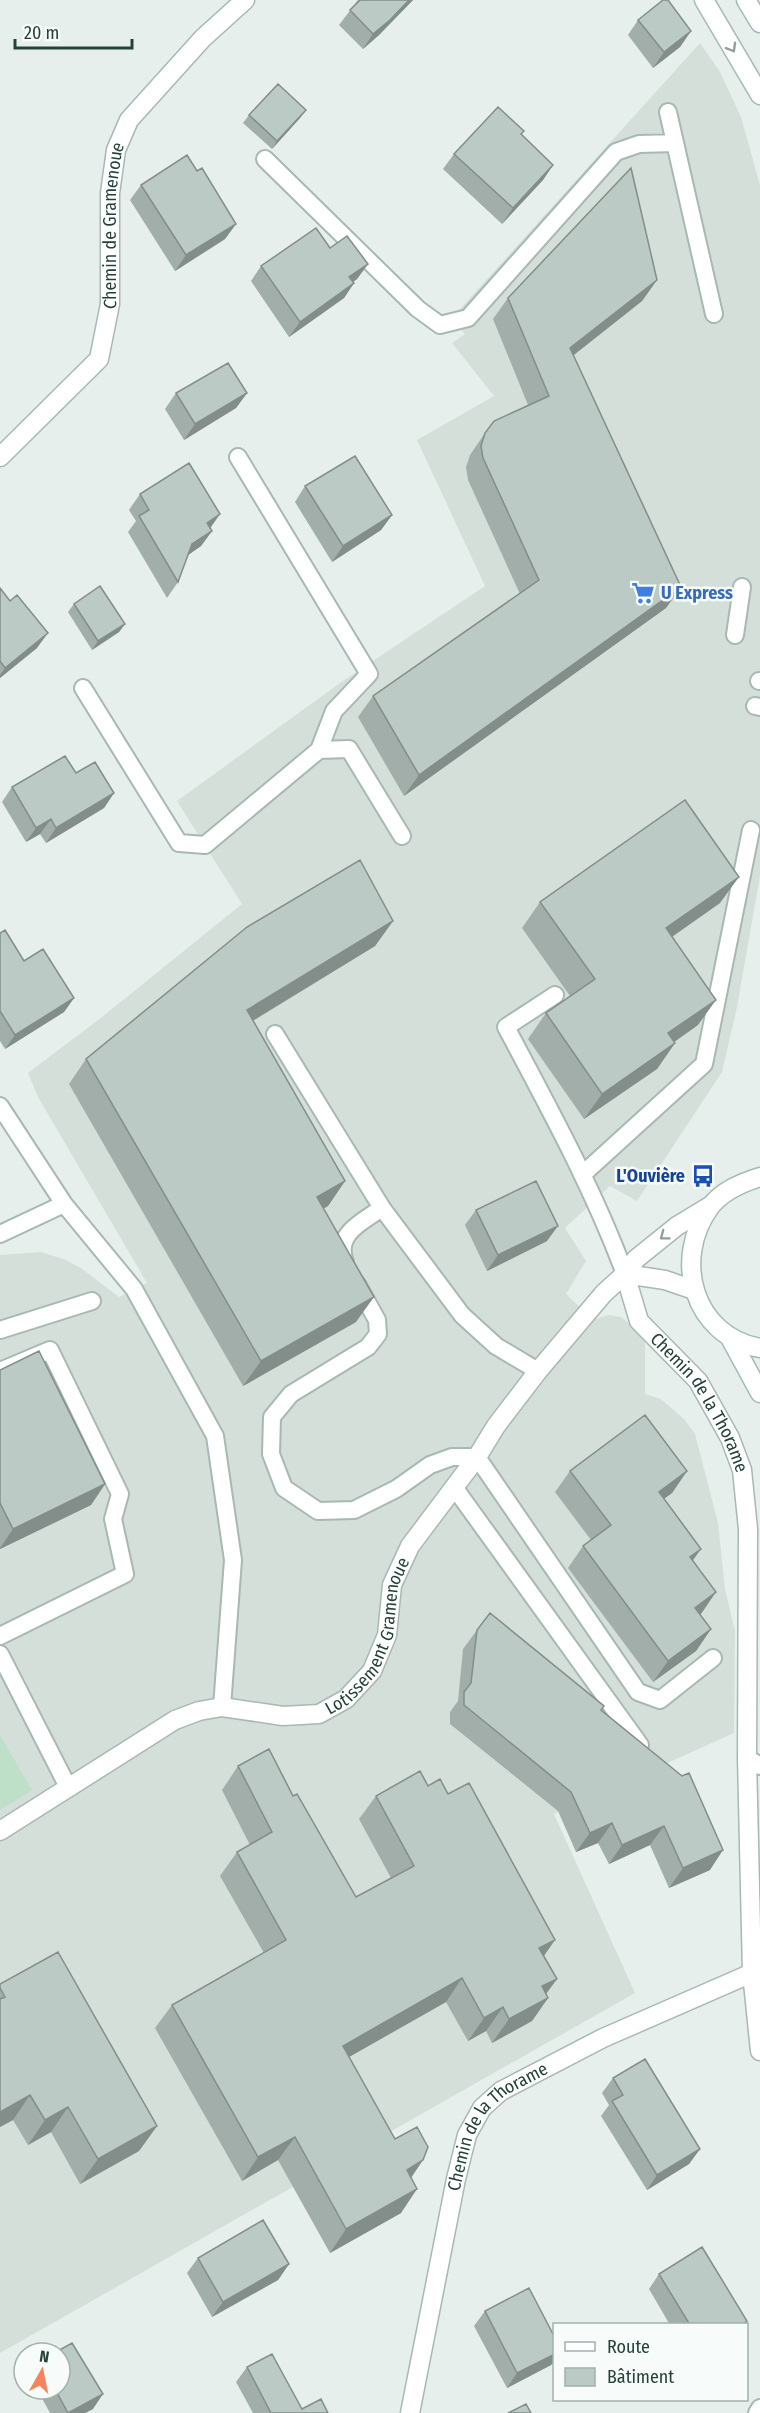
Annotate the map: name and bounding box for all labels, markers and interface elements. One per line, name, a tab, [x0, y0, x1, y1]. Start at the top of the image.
scale bar	[15, 12, 132, 50]
text: 20 m	[24, 22, 59, 44]
one-way arrow	[725, 42, 736, 52]
street label: Chemin de Gramenoue	[98, 138, 129, 311]
supermarket icon: U Express	[630, 580, 656, 606]
place label: U Express	[661, 582, 733, 604]
bus stop icon: L'Ouvière	[690, 1163, 716, 1189]
place label: L'Ouvière	[616, 1165, 685, 1187]
one-way arrow	[660, 1229, 671, 1240]
street label: Chemin de la Thorame	[646, 1328, 753, 1475]
street label: Lotissement Gramenoue	[321, 1554, 414, 1719]
street label: Chemin de la Thorame	[443, 2058, 552, 2193]
legend	[553, 2323, 748, 2401]
text: Route	[607, 2336, 650, 2358]
north arrow	[12, 2341, 72, 2401]
text: N	[38, 2347, 50, 2367]
text: Bâtiment	[607, 2366, 674, 2388]

